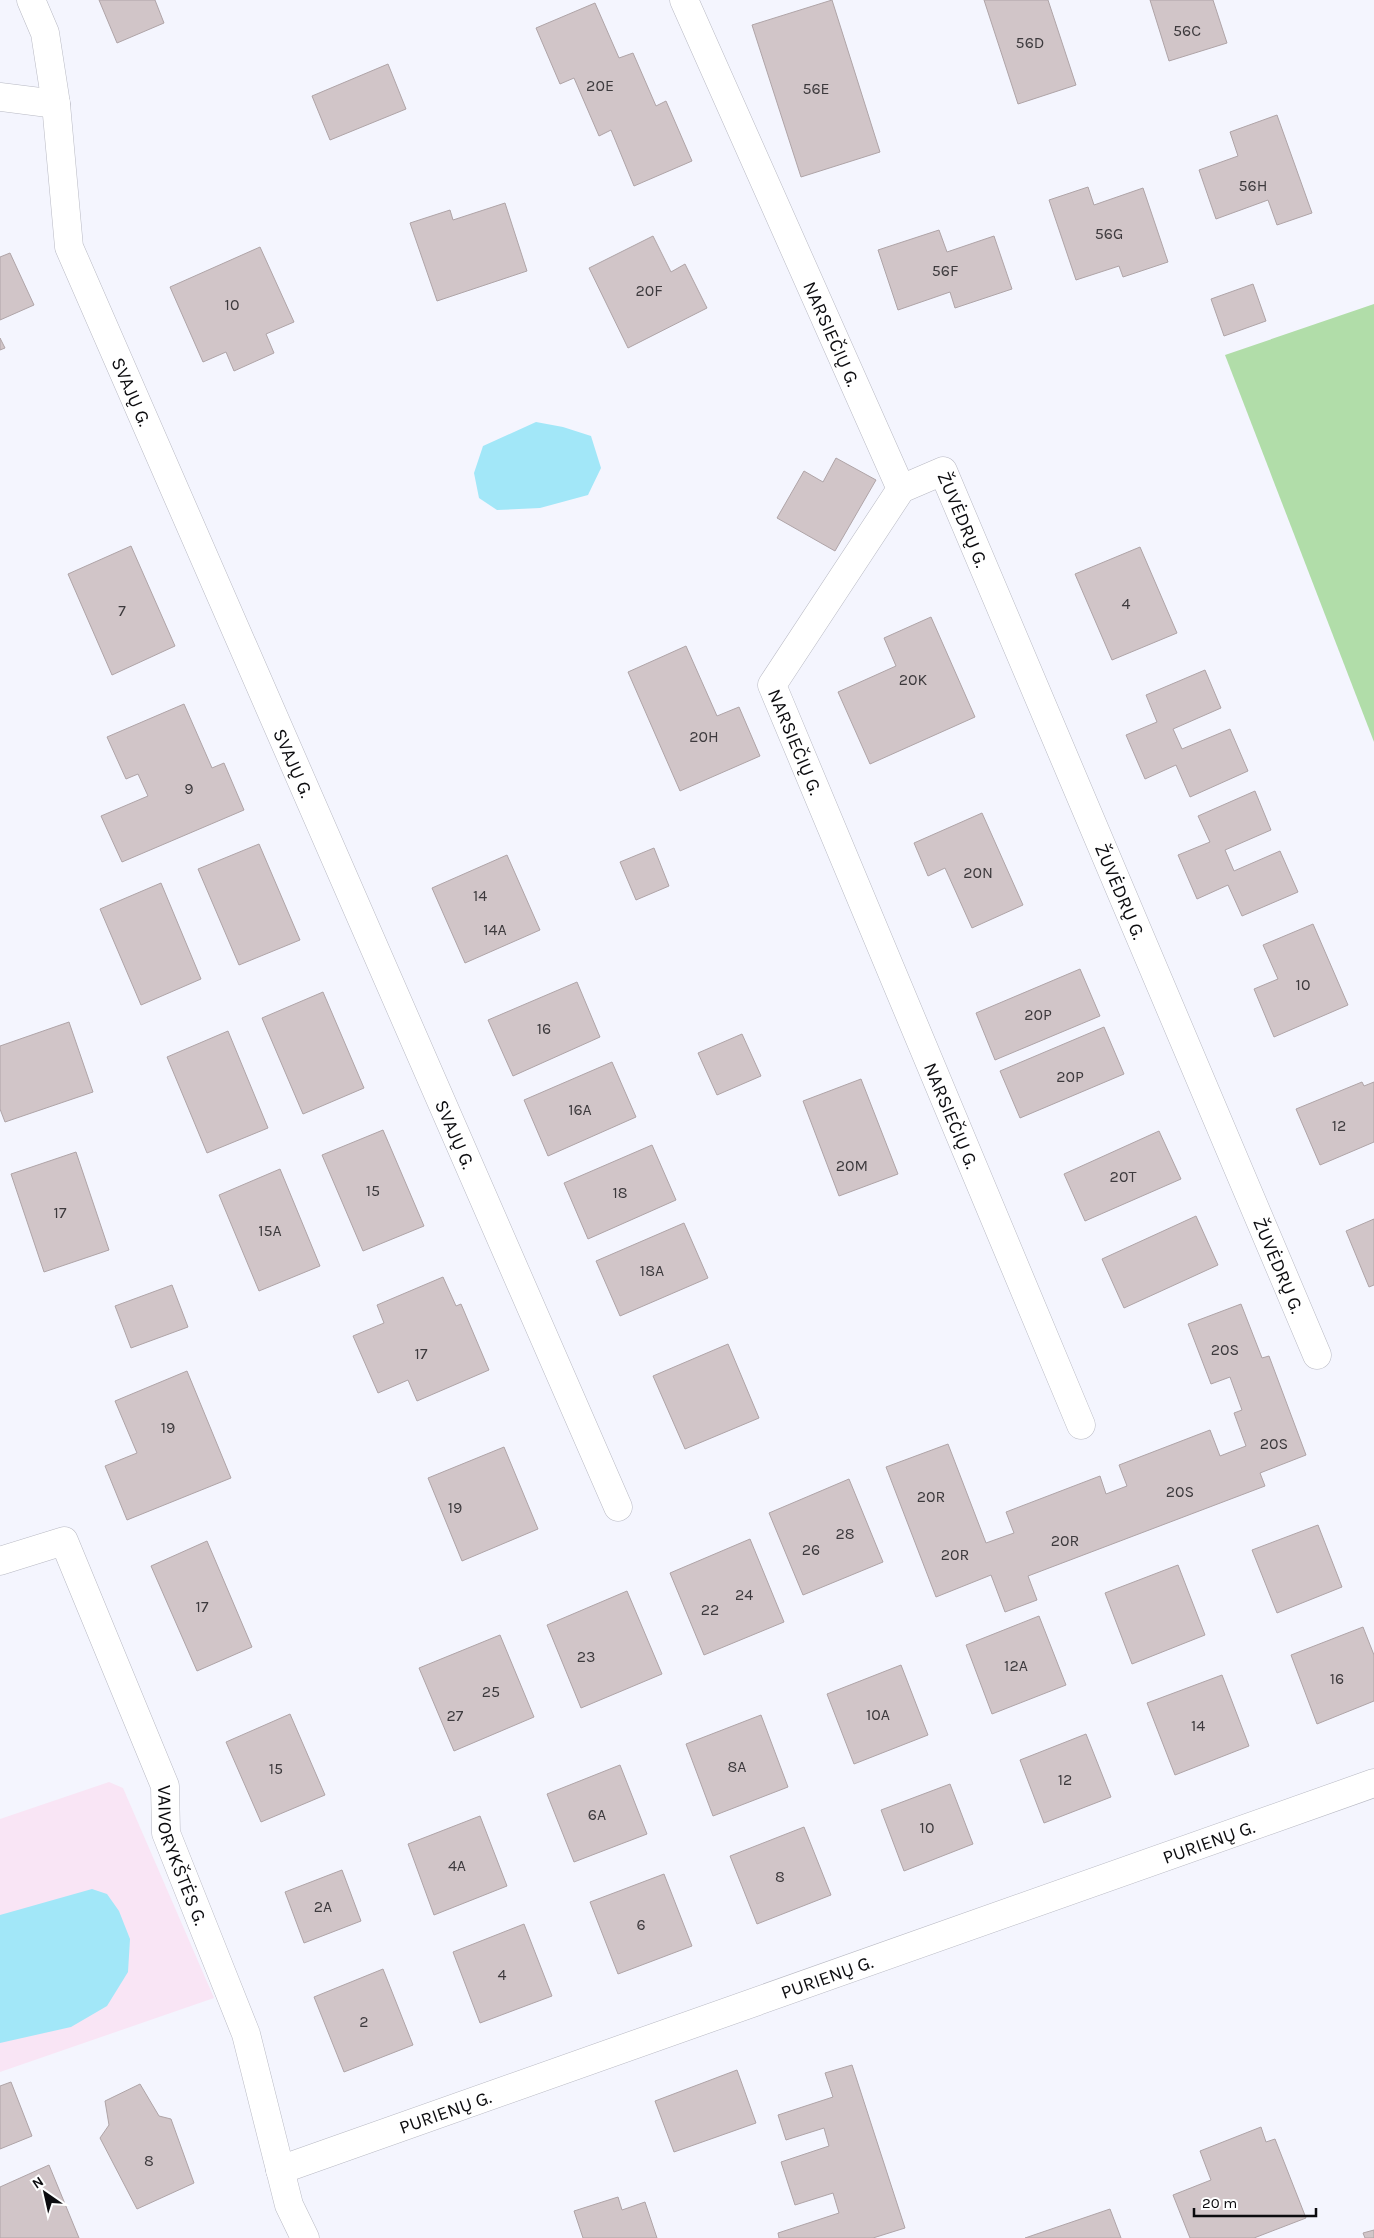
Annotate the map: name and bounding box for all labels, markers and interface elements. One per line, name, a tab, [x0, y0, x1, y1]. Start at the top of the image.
house number: 56C	[1173, 21, 1201, 40]
house number: 56D	[1016, 33, 1044, 52]
house number: 20E	[586, 76, 614, 95]
house number: 56E	[802, 79, 830, 98]
house number: 56H	[1239, 176, 1267, 195]
house number: 56G	[1095, 224, 1123, 243]
house number: 56F	[932, 261, 958, 280]
street label: NARSIEČIŲ G.	[798, 278, 864, 390]
house number: 20F	[635, 281, 663, 300]
house number: 10	[225, 295, 239, 314]
street label: SVAJŲ G.	[106, 354, 156, 430]
street label: ŽUVĖDRŲ G.	[932, 468, 992, 571]
house number: 4	[1122, 594, 1131, 613]
house number: 7	[118, 601, 126, 620]
house number: 20K	[899, 670, 928, 689]
street label: NARSIEČIŲ G.	[763, 686, 827, 798]
street label: SVAJŲ G.	[268, 726, 317, 801]
house number: 20H	[689, 727, 719, 746]
house number: 9	[184, 779, 194, 798]
street label: ŽUVĖDRŲ G.	[1090, 840, 1150, 943]
house number: 20N	[963, 863, 993, 882]
house number: 14	[473, 886, 487, 905]
house number: 14A	[483, 920, 507, 939]
house number: 10	[1296, 975, 1310, 994]
house number: 20P	[1024, 1005, 1052, 1024]
house number: 16	[537, 1019, 551, 1038]
street label: NARSIEČIŲ G.	[919, 1060, 983, 1172]
house number: 20P	[1056, 1067, 1084, 1086]
street label: SVAJŲ G.	[430, 1097, 479, 1172]
house number: 16A	[568, 1100, 592, 1119]
house number: 12	[1332, 1116, 1346, 1135]
house number: 20M	[836, 1156, 868, 1175]
house number: 20T	[1110, 1167, 1136, 1186]
house number: 15	[366, 1181, 380, 1200]
house number: 18	[612, 1183, 628, 1202]
house number: 17	[54, 1203, 67, 1222]
street label: ŽUVĖDRŲ G.	[1248, 1214, 1308, 1317]
house number: 15A	[258, 1221, 282, 1240]
house number: 18A	[640, 1261, 664, 1280]
house number: 20S	[1211, 1340, 1239, 1359]
house number: 17	[415, 1344, 428, 1363]
house number: 19	[161, 1418, 175, 1437]
house number: 20S	[1260, 1434, 1288, 1453]
house number: 20S	[1166, 1482, 1194, 1501]
house number: 20R	[917, 1487, 945, 1506]
house number: 19	[448, 1498, 462, 1517]
house number: 28	[835, 1524, 855, 1543]
house number: 20R	[1051, 1531, 1079, 1550]
house number: 26	[802, 1540, 820, 1559]
house number: 20R	[941, 1545, 969, 1564]
house number: 24	[735, 1585, 753, 1604]
house number: 17	[196, 1597, 209, 1616]
house number: 22	[701, 1600, 719, 1619]
house number: 23	[577, 1647, 595, 1666]
house number: 12A	[1004, 1656, 1028, 1675]
house number: 16	[1330, 1669, 1344, 1688]
house number: 25	[482, 1682, 500, 1701]
house number: 10A	[866, 1705, 890, 1724]
house number: 27	[447, 1706, 464, 1725]
house number: 14	[1191, 1716, 1205, 1735]
house number: 8A	[727, 1757, 747, 1776]
house number: 15	[269, 1759, 283, 1778]
house number: 12	[1058, 1770, 1072, 1789]
street label: VAIVORYKŠTĖS G.	[153, 1785, 212, 1928]
house number: 6A	[588, 1805, 606, 1824]
street label: PURIENŲ G.	[1160, 1816, 1258, 1869]
house number: 10	[920, 1818, 934, 1837]
house number: 4A	[448, 1856, 466, 1875]
house number: 8	[775, 1867, 785, 1886]
house number: 2A	[314, 1897, 332, 1916]
house number: 6	[636, 1915, 646, 1934]
street label: PURIENŲ G.	[778, 1951, 876, 2004]
house number: 4	[498, 1965, 507, 1984]
house number: 2	[359, 2012, 369, 2031]
street label: PURIENŲ G.	[396, 2086, 494, 2139]
house number: 8	[144, 2151, 154, 2170]
north arrow	[20, 2168, 70, 2218]
text: N	[29, 2173, 47, 2192]
scale bar	[1194, 2186, 1316, 2218]
text: 20 m	[1202, 2194, 1237, 2212]

